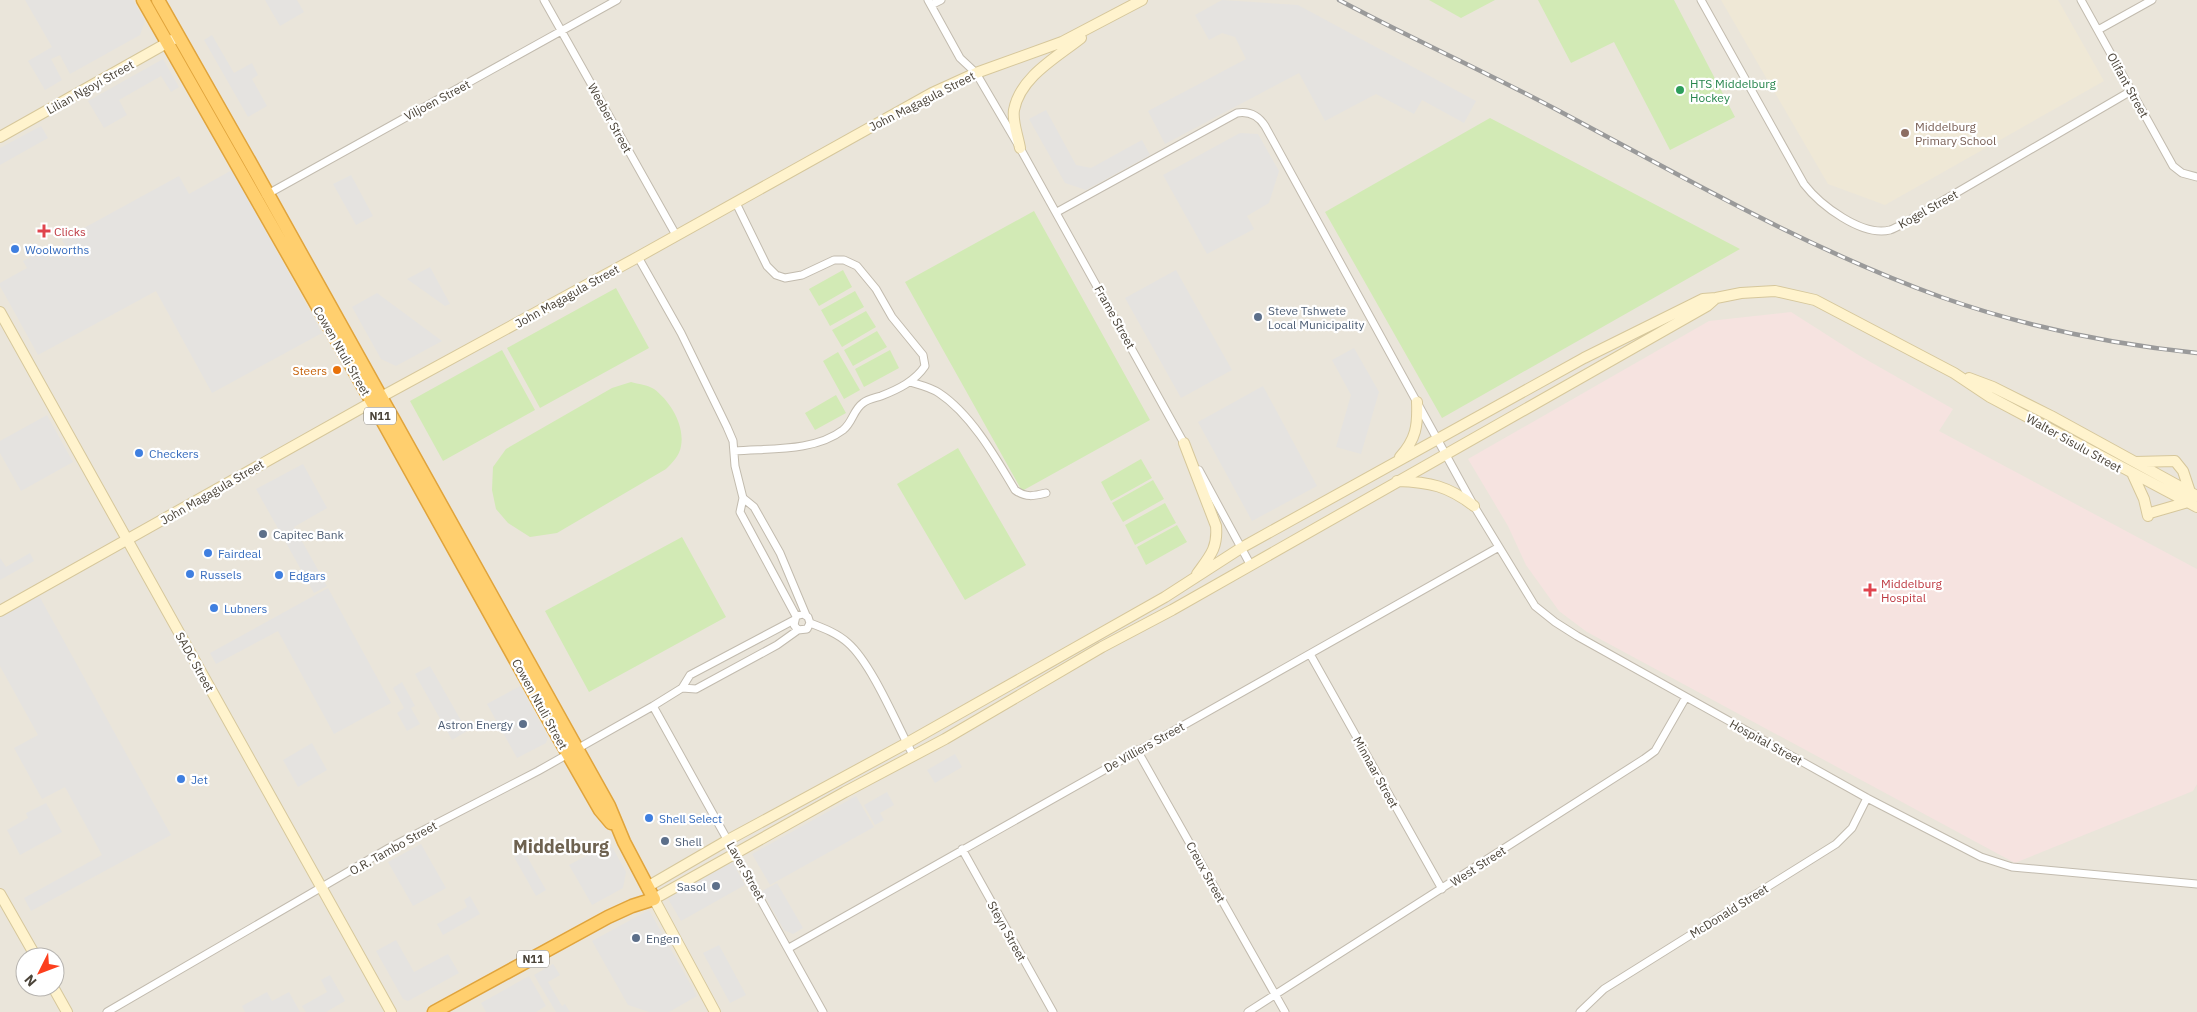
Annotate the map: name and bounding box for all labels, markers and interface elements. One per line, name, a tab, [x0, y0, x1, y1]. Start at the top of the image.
street label: Olifant Street	[2104, 50, 2152, 120]
street label: Lilian Ngoyi Street	[44, 57, 136, 117]
street label: John Magagula Street	[867, 68, 977, 134]
street label: Viljoen Street	[401, 76, 473, 124]
place label: HTS Middelburg Hockey	[1690, 76, 1776, 105]
street label: Weeber Street	[585, 81, 635, 155]
marker: HTS Middelburg Hockey	[1674, 84, 1686, 96]
place label: Middelburg Primary School	[1915, 119, 1996, 148]
marker: Middelburg Primary School	[1899, 127, 1911, 139]
street label: Kogel Street	[1896, 186, 1960, 232]
place label: Clicks	[54, 224, 86, 239]
marker: Clicks	[38, 225, 50, 237]
place label: Woolworths	[25, 242, 90, 257]
marker: Woolworths	[9, 243, 21, 255]
street label: John Magagula Street	[512, 261, 622, 331]
street label: Frame Street	[1091, 283, 1139, 351]
place label: Steve Tshwete Local Municipality	[1268, 303, 1364, 332]
street label: Cowen Ntuli Street	[310, 304, 374, 398]
marker: Steve Tshwete Local Municipality	[1252, 311, 1264, 323]
place label: Steers	[292, 363, 327, 378]
marker: Steers	[331, 364, 343, 376]
road number: N11	[364, 408, 396, 424]
street label: Walter Sisulu Street	[2024, 411, 2124, 475]
place label: Checkers	[149, 446, 199, 461]
marker: Checkers	[133, 447, 145, 459]
street label: John Magagula Street	[158, 456, 266, 528]
place label: Capitec Bank	[273, 527, 345, 542]
marker: Capitec Bank	[257, 528, 269, 540]
place label: Fairdeal	[218, 546, 261, 561]
marker: Fairdeal	[202, 547, 214, 559]
place label: Russels	[200, 567, 242, 582]
marker: Russels	[184, 568, 196, 580]
place label: Edgars	[289, 568, 326, 583]
marker: Edgars	[273, 569, 285, 581]
place label: Middelburg Hospital	[1881, 576, 1942, 605]
marker: Middelburg Hospital	[1863, 583, 1877, 597]
place label: Lubners	[224, 601, 267, 616]
marker: Lubners	[208, 602, 220, 614]
street label: SADC Street	[172, 630, 218, 694]
street label: Cowen Ntuli Street	[509, 656, 571, 752]
street label: Hospital Street	[1727, 716, 1805, 768]
place label: Astron Energy	[438, 717, 513, 732]
marker: Astron Energy	[517, 718, 529, 730]
street label: De Villiers Street	[1101, 719, 1187, 775]
street label: Minnaar Street	[1350, 734, 1402, 810]
place label: Jet	[191, 772, 208, 787]
marker: Jet	[175, 773, 187, 785]
place label: Shell Select	[659, 811, 722, 826]
marker: Shell Select	[643, 812, 655, 824]
street label: O.R. Tambo Street	[347, 818, 439, 878]
place label: Shell	[675, 834, 702, 849]
district label: Middelburg	[513, 835, 609, 858]
marker: Shell	[659, 835, 671, 847]
street label: Laver Street	[724, 839, 768, 903]
street label: Creux Street	[1183, 839, 1229, 905]
street label: West Street	[1448, 843, 1508, 889]
place label: Sasol	[677, 879, 706, 894]
marker: Sasol	[710, 880, 722, 892]
street label: McDonald Street	[1687, 881, 1771, 941]
street label: Steyn Street	[984, 898, 1030, 964]
place label: Engen	[646, 931, 679, 946]
marker: Engen	[630, 932, 642, 944]
north arrow	[15, 947, 65, 997]
road number: N11	[517, 951, 549, 968]
text: N	[20, 971, 40, 990]

